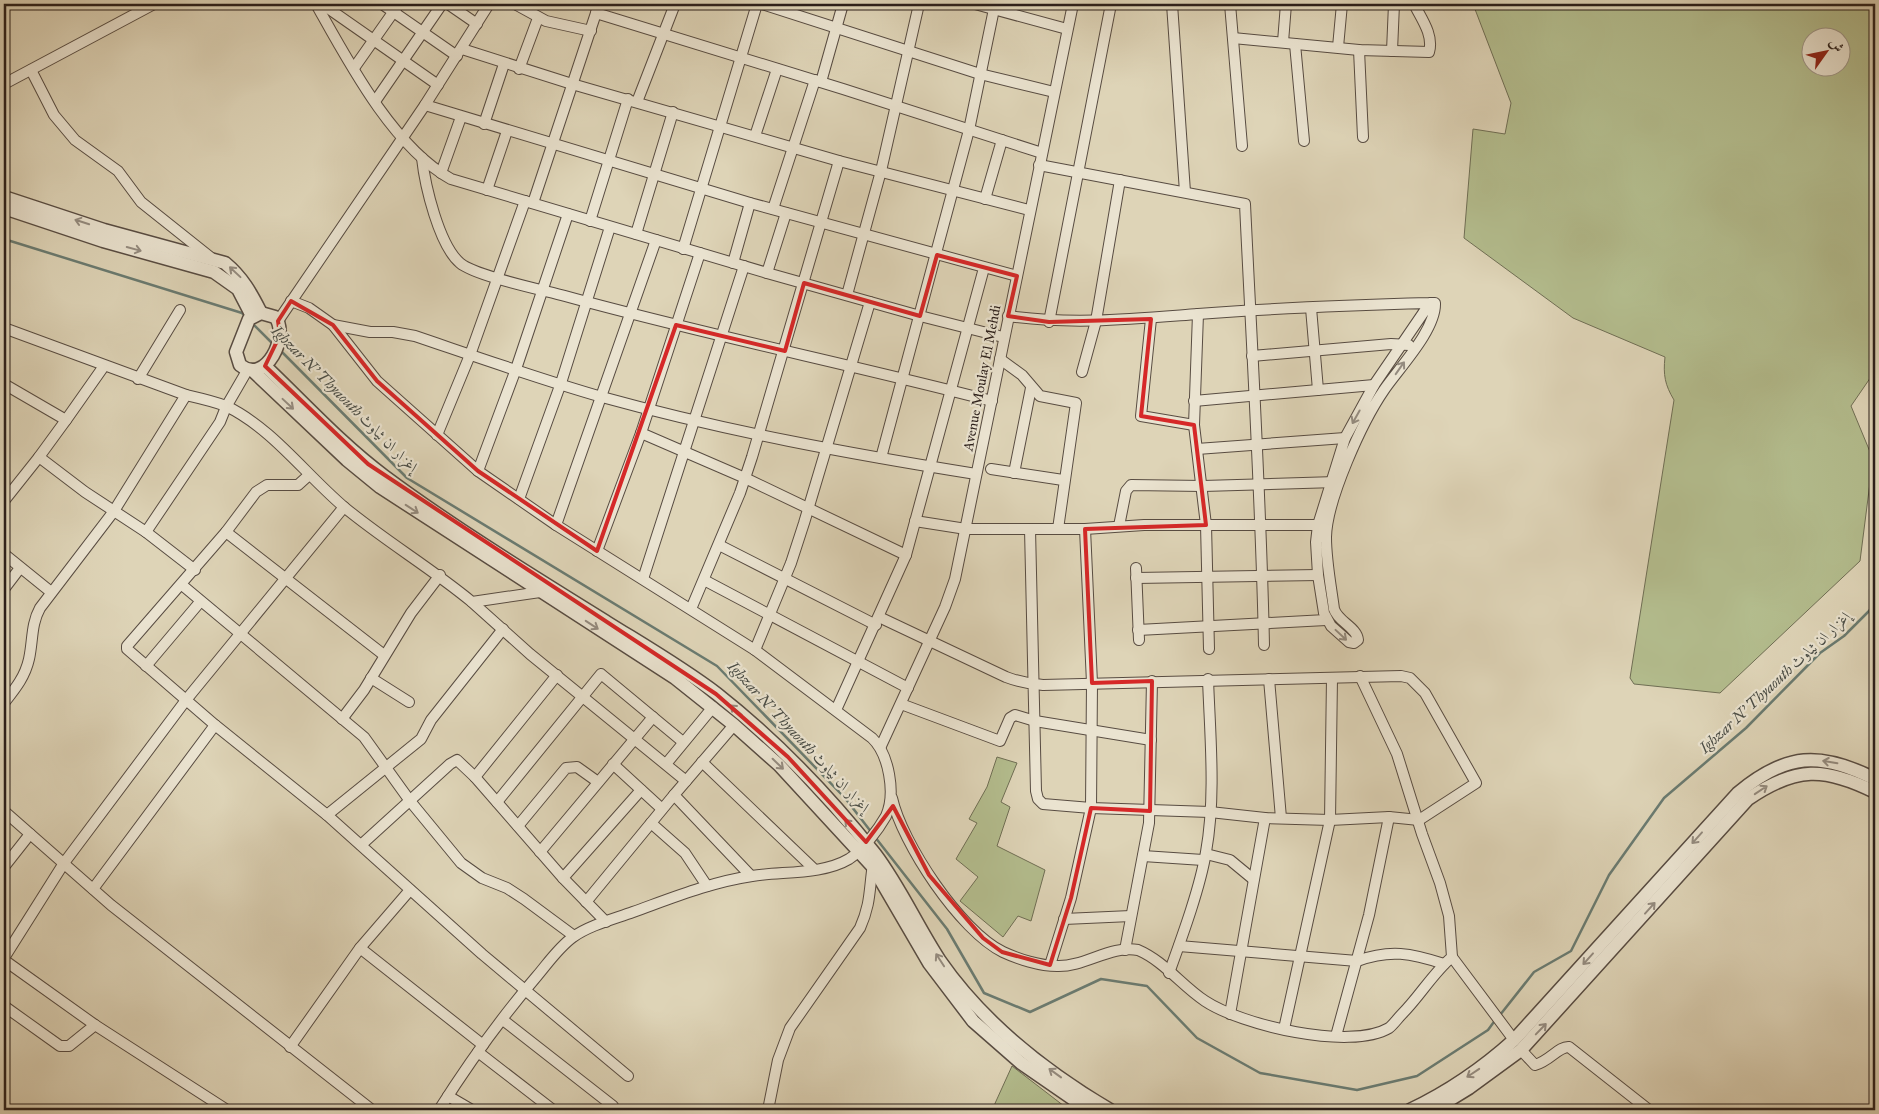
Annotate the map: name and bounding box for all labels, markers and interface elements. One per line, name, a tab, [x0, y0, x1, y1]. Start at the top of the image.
north arrow	[1802, 28, 1852, 78]
text: ش	[1826, 35, 1847, 56]
one-way arrow	[74, 217, 90, 227]
one-way arrow	[125, 245, 141, 254]
one-way arrow	[228, 266, 241, 278]
street label: Avenue Moulay El Mehdi	[959, 303, 1005, 454]
water label: Ighzar N' Thyaouth إغزار ان ثياوث	[266, 321, 423, 479]
one-way arrow	[1395, 361, 1405, 375]
one-way arrow	[281, 398, 294, 410]
one-way arrow	[1351, 409, 1361, 424]
one-way arrow	[404, 504, 418, 514]
water label: Ighzar N' Thyaouth إغزار ان ثياوث	[1695, 606, 1857, 759]
one-way arrow	[585, 620, 599, 630]
one-way arrow	[1335, 629, 1348, 641]
water label: Ighzar N' Thyaouth إغزار ان ثياوث	[722, 657, 875, 819]
one-way arrow	[729, 704, 742, 716]
one-way arrow	[1822, 757, 1838, 767]
one-way arrow	[771, 758, 784, 770]
one-way arrow	[1753, 785, 1767, 795]
one-way arrow	[844, 819, 856, 831]
one-way arrow	[1691, 832, 1703, 845]
one-way arrow	[1644, 902, 1656, 915]
one-way arrow	[1582, 952, 1594, 965]
one-way arrow	[935, 953, 945, 967]
one-way arrow	[1535, 1023, 1547, 1035]
one-way arrow	[1049, 1068, 1062, 1079]
one-way arrow	[1467, 1068, 1481, 1078]

